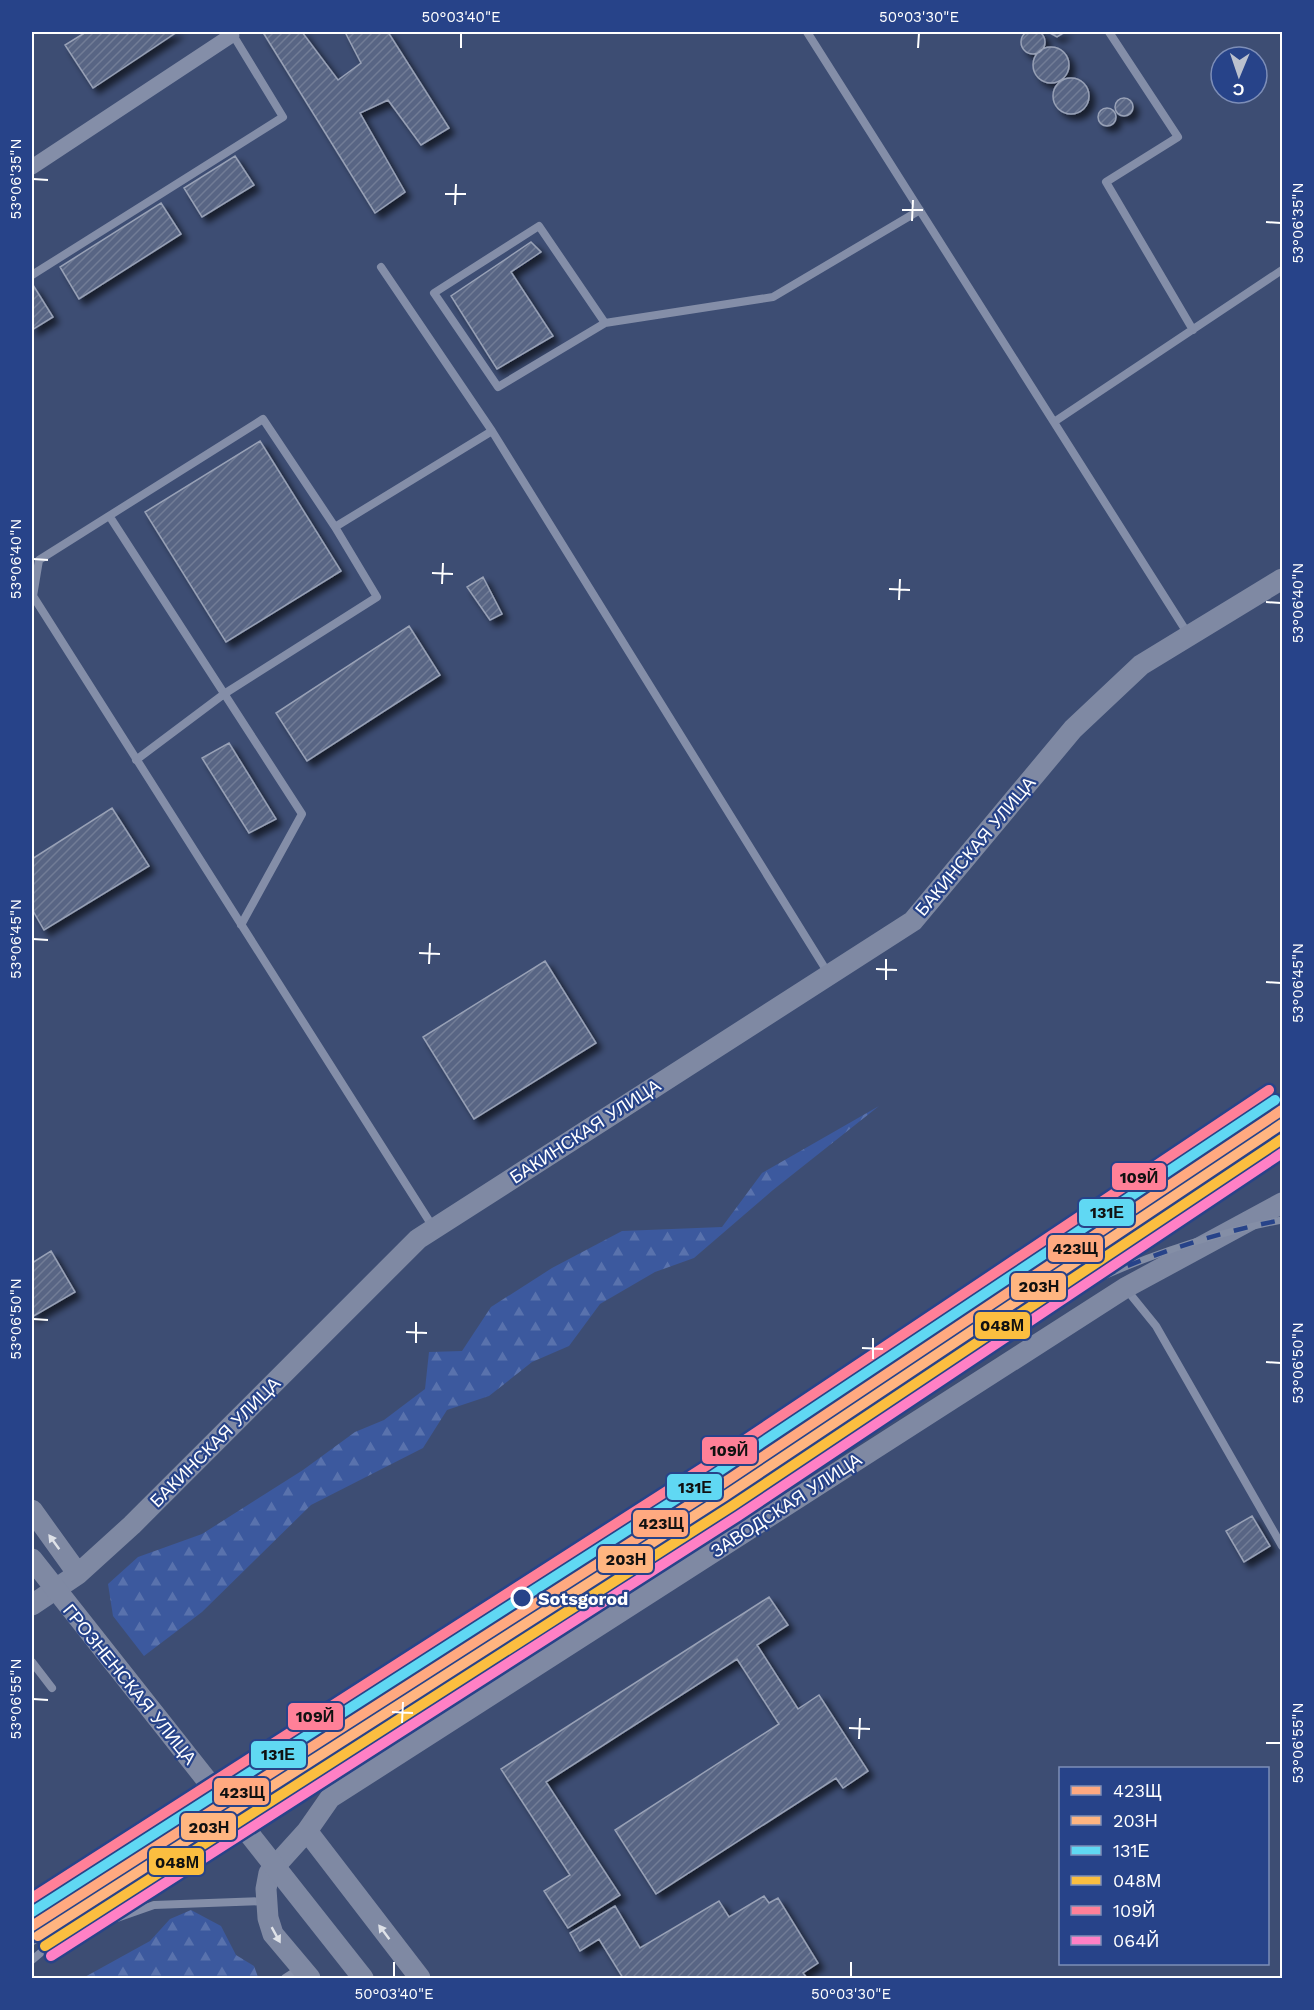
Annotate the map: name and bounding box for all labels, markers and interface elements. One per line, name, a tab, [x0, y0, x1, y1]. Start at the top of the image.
text: 50°03'40"E	[422, 8, 501, 26]
text: 50°03'30"E	[879, 8, 959, 26]
north arrow	[1209, 45, 1269, 105]
text: С	[1232, 80, 1245, 99]
text: 53°06'35"N	[7, 139, 25, 219]
text: 53°06'35"N	[1289, 183, 1307, 263]
text: 53°06'40"N	[7, 519, 25, 599]
text: 53°06'40"N	[1289, 563, 1307, 643]
street label: БАКИНСКАЯ УЛИЦА	[911, 772, 1039, 920]
text: 53°06'45"N	[7, 899, 25, 979]
text: 53°06'45"N	[1289, 943, 1307, 1023]
street label: БАКИНСКАЯ УЛИЦА	[506, 1074, 664, 1188]
line badge: 109Й	[1111, 1162, 1167, 1191]
text: 109Й	[1120, 1168, 1158, 1187]
line badge: 131Е	[1078, 1198, 1135, 1227]
text: 131Е	[1090, 1203, 1124, 1222]
line badge: 423Щ	[1047, 1234, 1104, 1263]
text: 423Щ	[1052, 1239, 1098, 1258]
line badge: 203Н	[1010, 1272, 1067, 1301]
text: 203Н	[1019, 1277, 1059, 1296]
text: 53°06'50"N	[7, 1278, 25, 1360]
line badge: 048М	[974, 1311, 1031, 1340]
text: 048М	[980, 1316, 1024, 1335]
text: 53°06'50"N	[1289, 1322, 1307, 1404]
street label: БАКИНСКАЯ УЛИЦА	[146, 1373, 284, 1511]
line badge: 109Й	[701, 1436, 758, 1465]
text: 109Й	[710, 1441, 748, 1460]
street label: ЗАВОДСКАЯ УЛИЦА	[707, 1448, 865, 1562]
line badge: 131Е	[666, 1473, 723, 1501]
text: 131Е	[678, 1478, 712, 1497]
line badge: 423Щ	[632, 1509, 689, 1538]
text: 423Щ	[638, 1514, 684, 1533]
one-way arrow	[48, 1535, 60, 1551]
line badge: 203Н	[597, 1545, 654, 1574]
text: 203Н	[606, 1550, 646, 1569]
marker: Sotsgorod	[511, 1587, 533, 1609]
place label: Sotsgorod	[538, 1588, 628, 1609]
street label: ГРОЗНЕНСКАЯ УЛИЦА	[59, 1600, 201, 1768]
text: 53°06'55"N	[7, 1659, 25, 1739]
line badge: 109Й	[287, 1702, 344, 1731]
text: 53°06'55"N	[1289, 1703, 1307, 1783]
text: 109Й	[296, 1707, 334, 1726]
line badge: 131Е	[250, 1740, 307, 1769]
text: 131Е	[261, 1745, 295, 1764]
legend	[1059, 1767, 1269, 1965]
line badge: 423Щ	[213, 1777, 270, 1806]
text: 423Щ	[1113, 1780, 1162, 1801]
text: 423Щ	[219, 1783, 265, 1802]
text: 203Н	[1113, 1810, 1158, 1831]
line badge: 203Н	[180, 1812, 237, 1841]
text: 203Н	[189, 1818, 229, 1837]
text: 131Е	[1113, 1840, 1150, 1861]
line badge: 048М	[148, 1847, 205, 1876]
text: 048М	[155, 1853, 199, 1872]
text: 048М	[1113, 1870, 1161, 1891]
text: 109Й	[1113, 1900, 1155, 1921]
one-way arrow	[379, 1924, 391, 1939]
one-way arrow	[271, 1927, 281, 1944]
text: 064Й	[1113, 1930, 1159, 1951]
text: 50°03'40"E	[355, 1985, 434, 2003]
text: 50°03'30"E	[811, 1985, 891, 2003]

